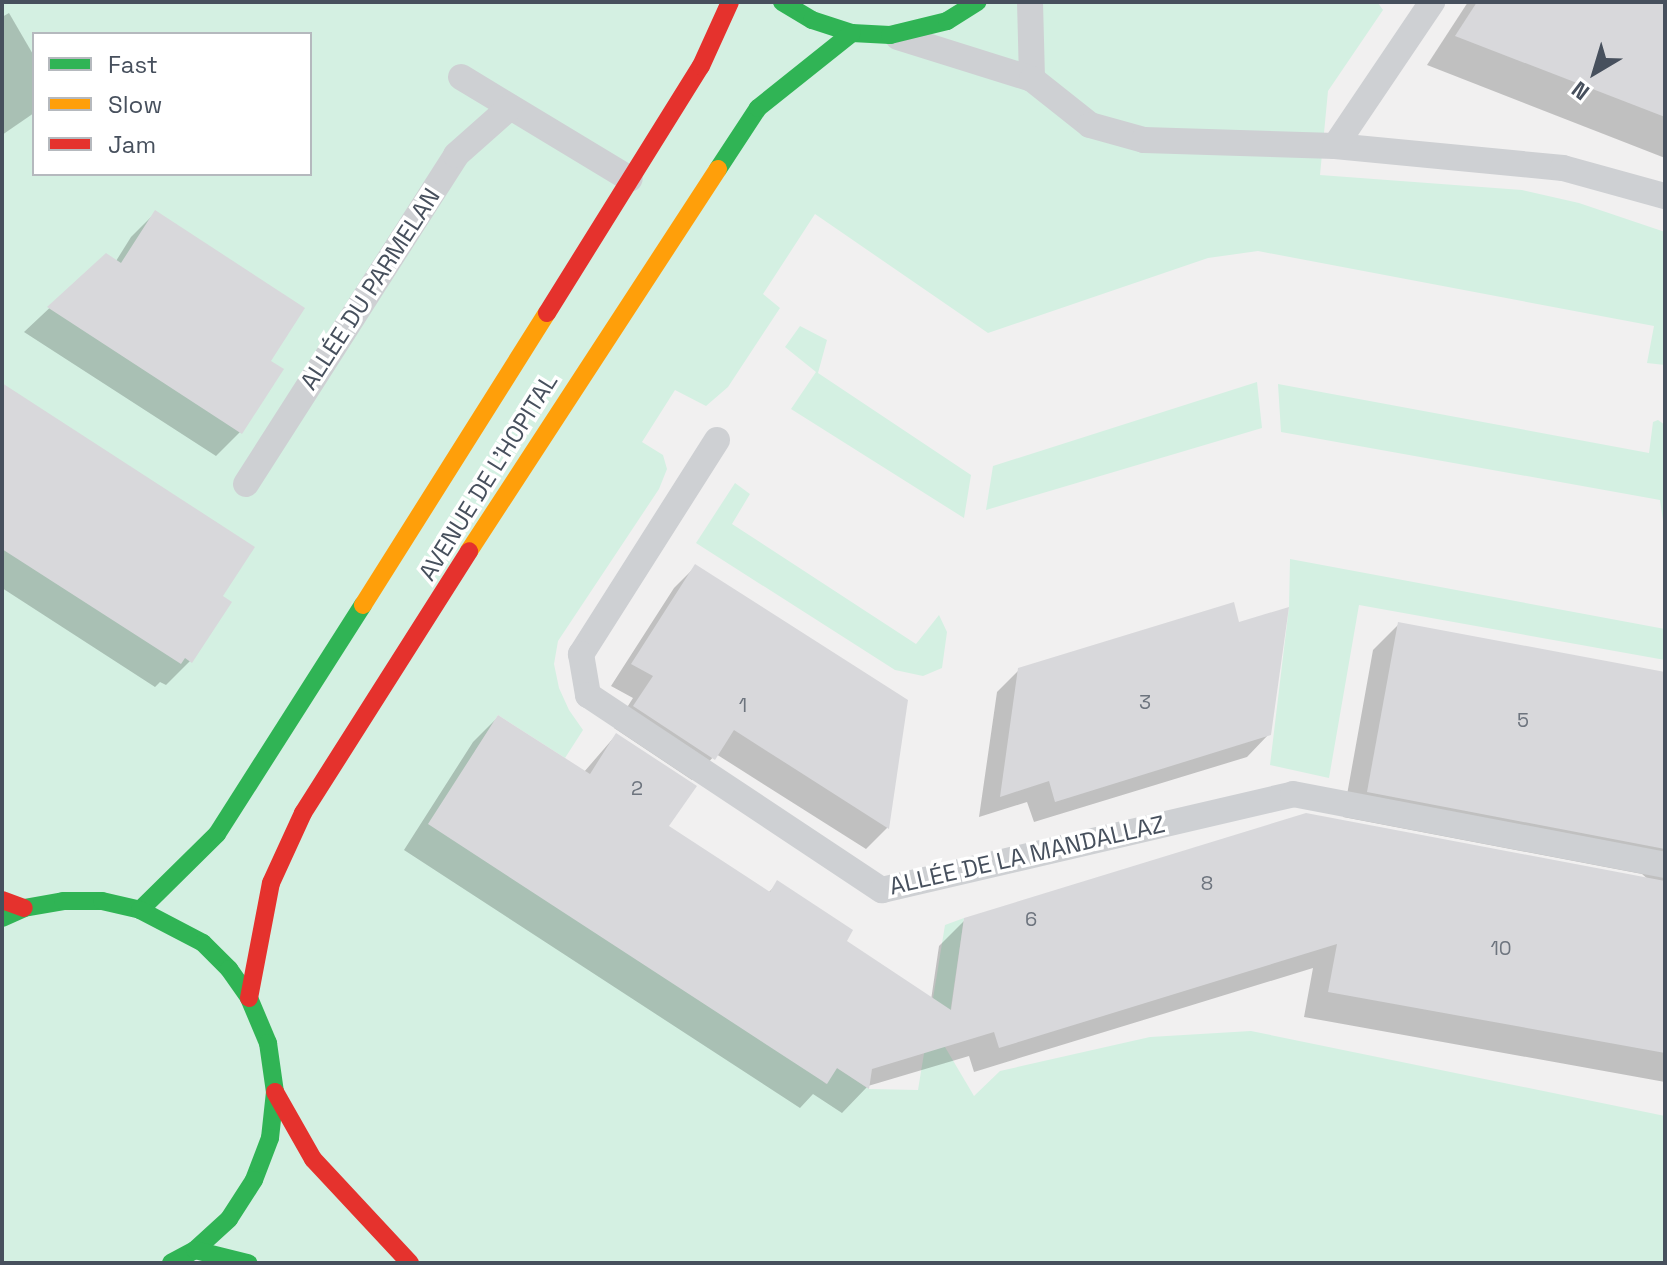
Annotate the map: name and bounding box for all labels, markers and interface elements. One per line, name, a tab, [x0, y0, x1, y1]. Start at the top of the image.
legend	[32, 32, 312, 176]
north arrow	[1555, 32, 1635, 112]
text: Fast	[108, 49, 158, 80]
text: N	[1566, 75, 1595, 106]
text: Slow	[108, 89, 162, 120]
text: Jam	[108, 129, 156, 160]
street label: ALLÉE DU PARMELAN	[294, 183, 446, 395]
street label: AVENUE DE L'HOPITAL	[413, 368, 563, 586]
house number: 3	[1139, 690, 1151, 714]
house number: 1	[739, 693, 747, 717]
house number: 5	[1517, 708, 1529, 732]
house number: 2	[631, 776, 643, 800]
street label: ALLÉE DE LA MANDALLAZ	[886, 809, 1168, 901]
house number: 8	[1201, 871, 1213, 895]
house number: 6	[1025, 907, 1037, 931]
house number: 10	[1490, 936, 1512, 960]

